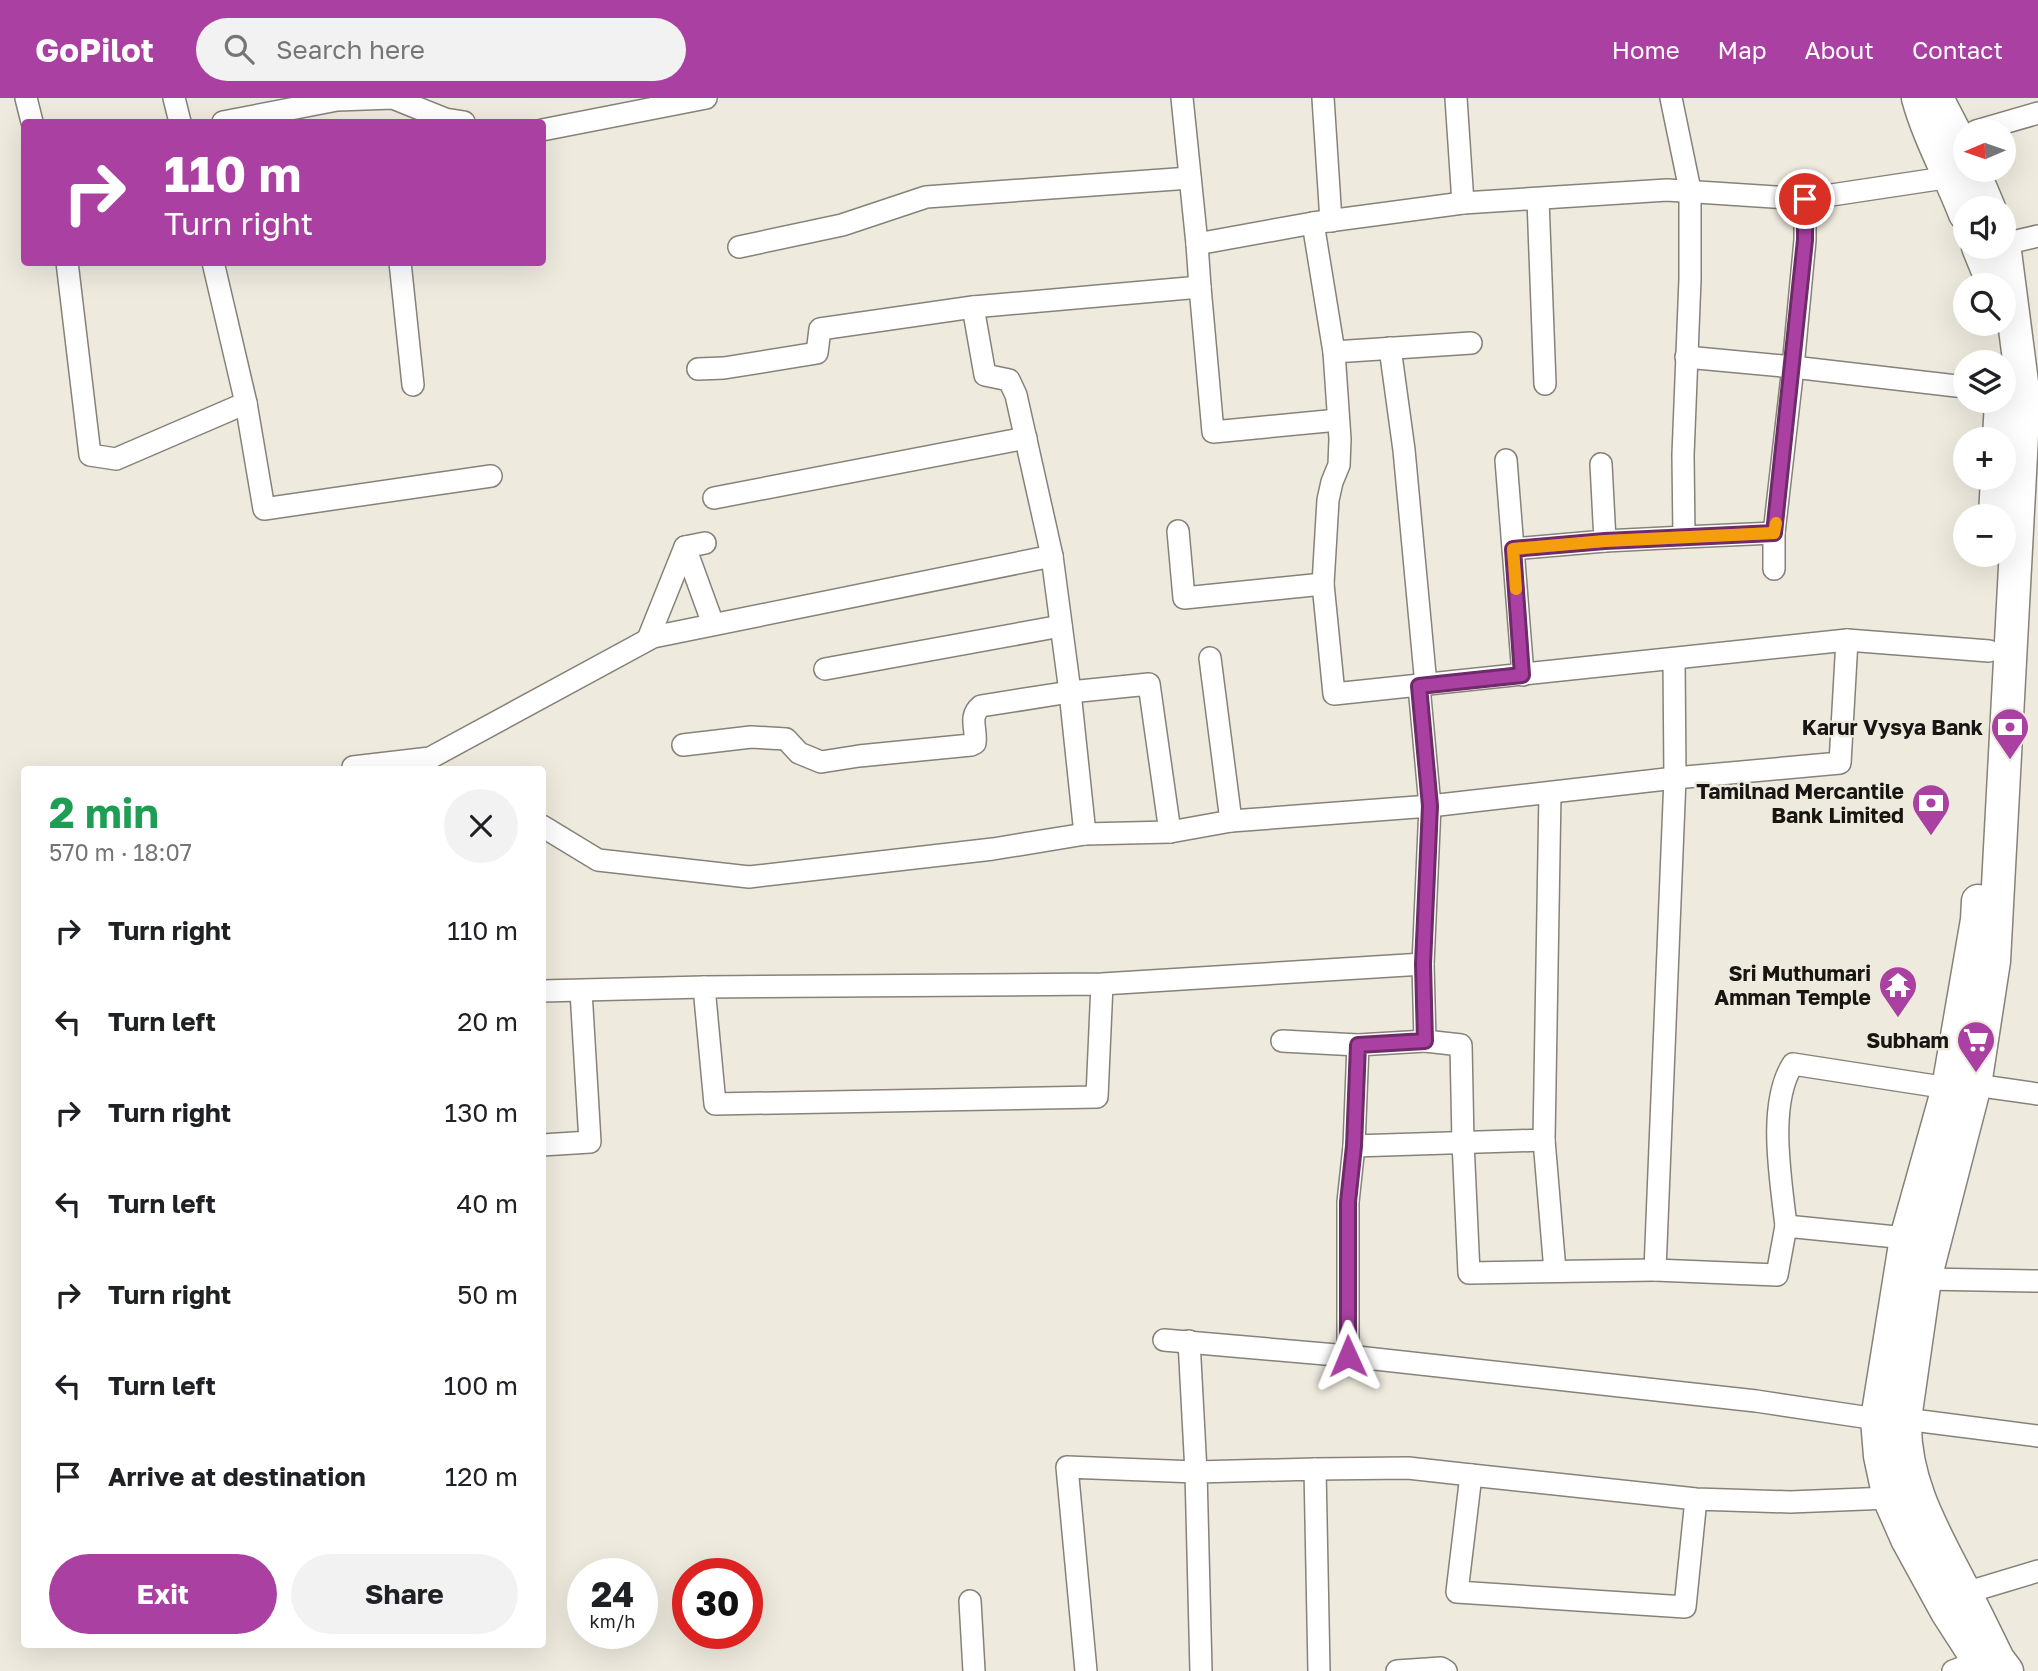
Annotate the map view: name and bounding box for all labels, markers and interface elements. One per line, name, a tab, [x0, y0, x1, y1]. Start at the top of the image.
search box	[196, 18, 686, 81]
text: GoPilot	[35, 30, 154, 69]
icon: search	[220, 30, 258, 68]
text: Search here	[276, 34, 425, 65]
text: Home	[1612, 35, 1680, 64]
text: Map	[1718, 35, 1767, 64]
text: About	[1805, 35, 1874, 64]
text: Contact	[1912, 35, 2003, 64]
north arrow	[1953, 119, 2016, 182]
map controls	[1953, 119, 2016, 567]
text: 110 m	[164, 144, 301, 203]
icon: right	[49, 147, 140, 238]
pin	[1775, 169, 1835, 229]
icon: arrive	[1786, 180, 1824, 218]
button: sound	[1953, 196, 2016, 259]
text: Turn right	[164, 204, 313, 242]
button: search	[1953, 273, 2016, 336]
button: layers	[1953, 350, 2016, 413]
button: +	[1953, 427, 2016, 490]
button: −	[1953, 504, 2016, 567]
bank icon: Karur Vysya Bank	[1989, 706, 2031, 761]
place label: Karur Vysya Bank	[1802, 714, 1983, 740]
place label: Tamilnad Mercantile Bank Limited	[1696, 778, 1904, 828]
bank icon: Tamilnad Mercantile Bank Limited	[1910, 782, 1952, 837]
text: 2 min	[49, 787, 159, 837]
button: close	[444, 789, 518, 863]
text: 570 m · 18:07	[49, 838, 192, 866]
icon: right	[49, 912, 87, 950]
text: Turn right	[108, 915, 231, 946]
text: 110 m	[447, 915, 518, 946]
place label: Sri Muthumari Amman Temple	[1714, 960, 1871, 1010]
temple icon: Sri Muthumari Amman Temple	[1877, 964, 1919, 1019]
icon: left	[49, 1003, 87, 1041]
text: Turn left	[108, 1006, 216, 1037]
text: 20 m	[457, 1006, 518, 1037]
supermarket icon: Subham	[1955, 1019, 1997, 1074]
place label: Subham	[1866, 1027, 1949, 1053]
icon: right	[49, 1094, 87, 1132]
text: Turn right	[108, 1097, 231, 1128]
text: 130 m	[445, 1097, 518, 1128]
icon: left	[49, 1185, 87, 1223]
text: Turn left	[108, 1188, 216, 1219]
text: 40 m	[457, 1188, 518, 1219]
icon: right	[49, 1276, 87, 1314]
text: Turn right	[108, 1279, 231, 1310]
text: 50 m	[457, 1279, 518, 1310]
position arrow	[1311, 1319, 1385, 1393]
icon: left	[49, 1367, 87, 1405]
text: Turn left	[108, 1370, 216, 1401]
text: 100 m	[444, 1370, 518, 1401]
icon: arrive	[49, 1458, 87, 1496]
text: Arrive at destination	[108, 1461, 366, 1492]
text: 120 m	[445, 1461, 518, 1492]
button: Exit	[49, 1554, 277, 1634]
button: Share	[291, 1554, 518, 1634]
speed limit sign: 30	[672, 1558, 763, 1649]
text: 24	[591, 1573, 634, 1615]
text: km/h	[590, 1610, 635, 1632]

